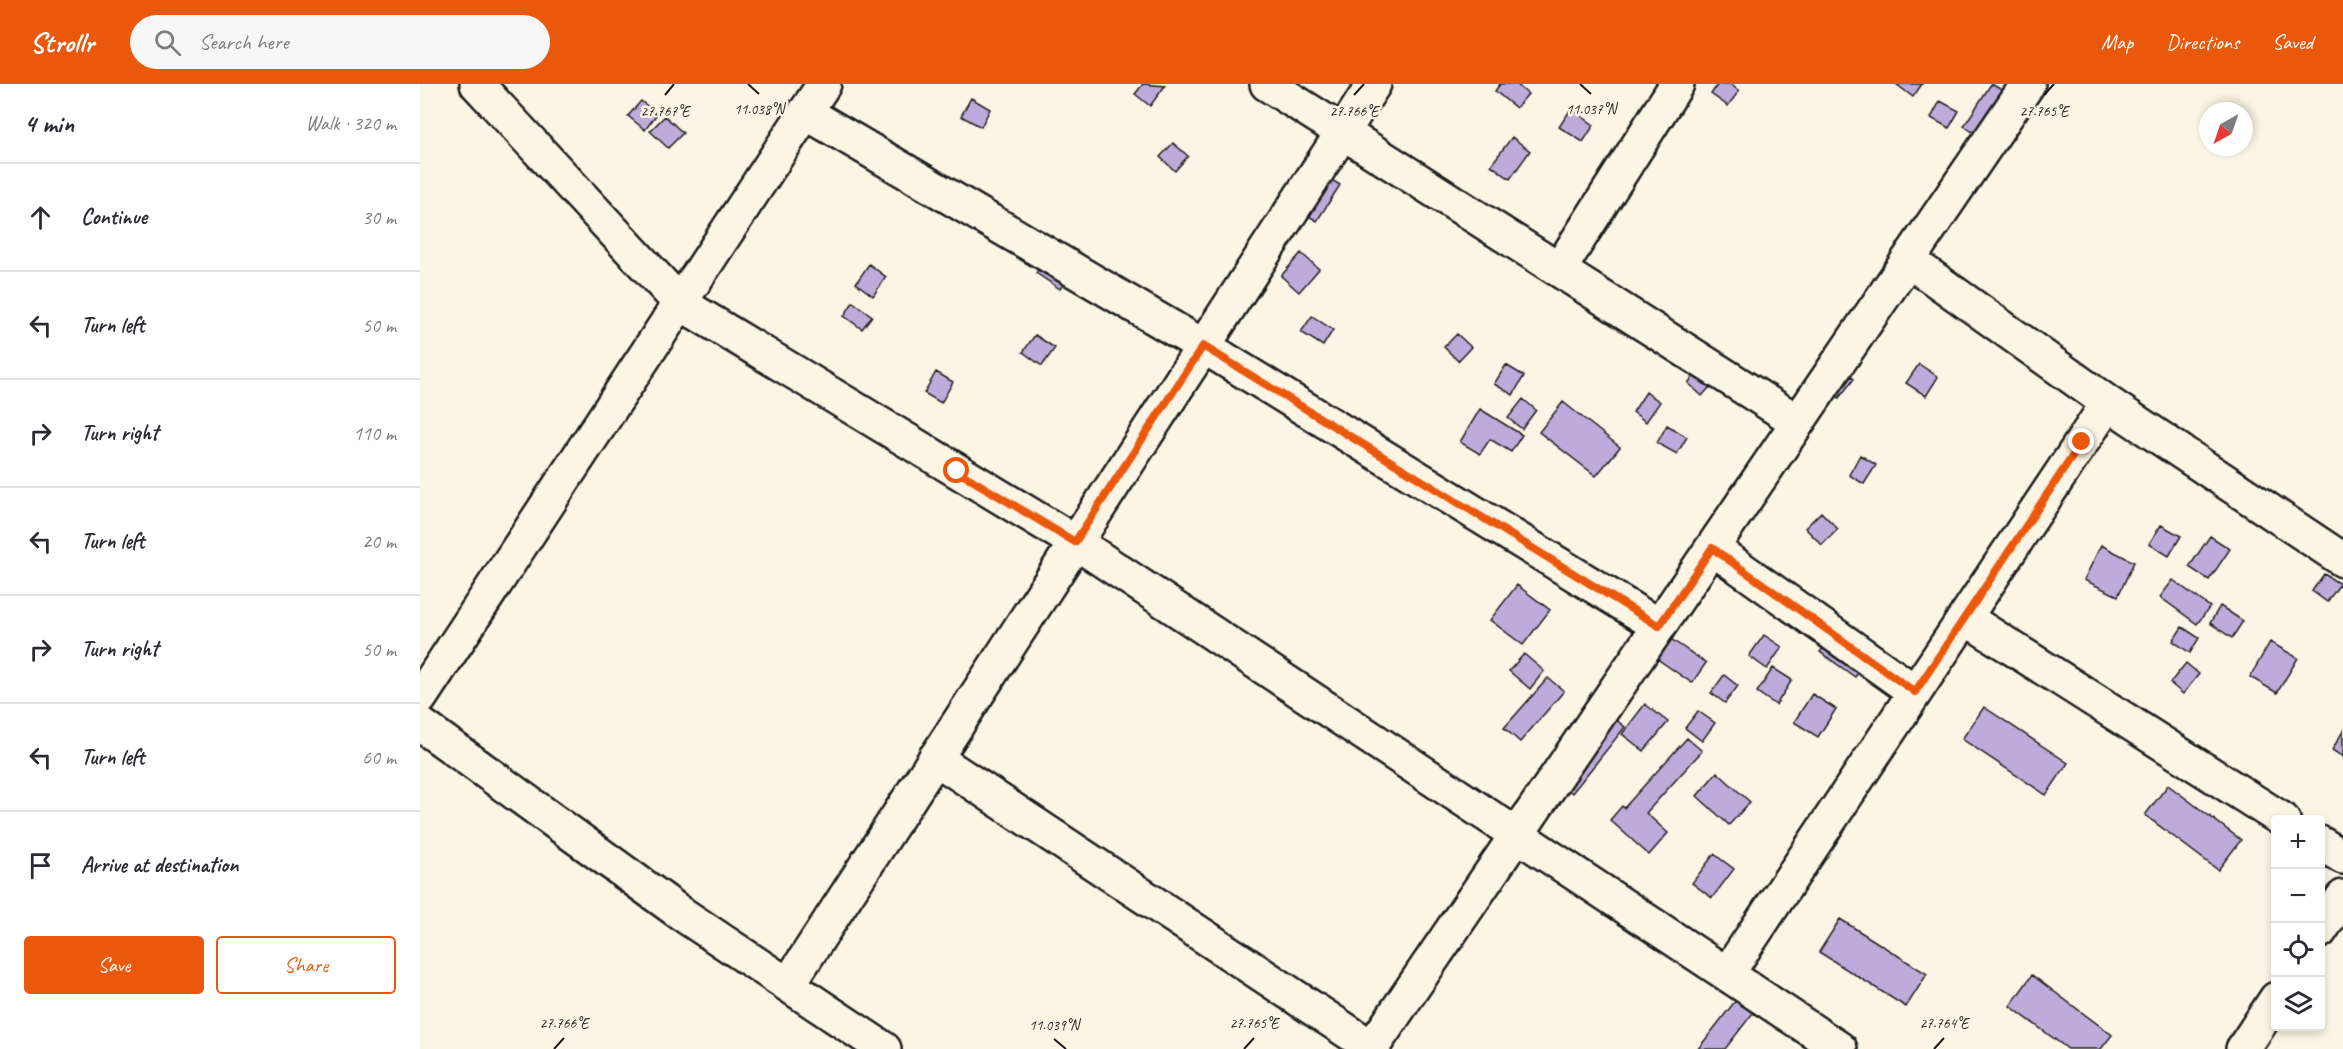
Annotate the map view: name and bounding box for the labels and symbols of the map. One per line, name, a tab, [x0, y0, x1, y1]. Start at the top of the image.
text: 11.038°N	[734, 100, 787, 119]
text: 11.037°N	[1566, 100, 1619, 119]
text: 27.767°E	[641, 102, 692, 121]
text: 27.766°E	[1330, 102, 1381, 121]
text: 27.765°E	[2020, 102, 2071, 121]
north arrow	[2199, 102, 2253, 156]
route end	[2068, 428, 2094, 454]
route start	[943, 457, 969, 483]
text: 27.766°E	[540, 1014, 591, 1033]
text: 27.765°E	[1230, 1014, 1281, 1033]
text: 27.764°E	[1920, 1014, 1971, 1033]
text: 11.039°N	[1029, 1016, 1082, 1035]

